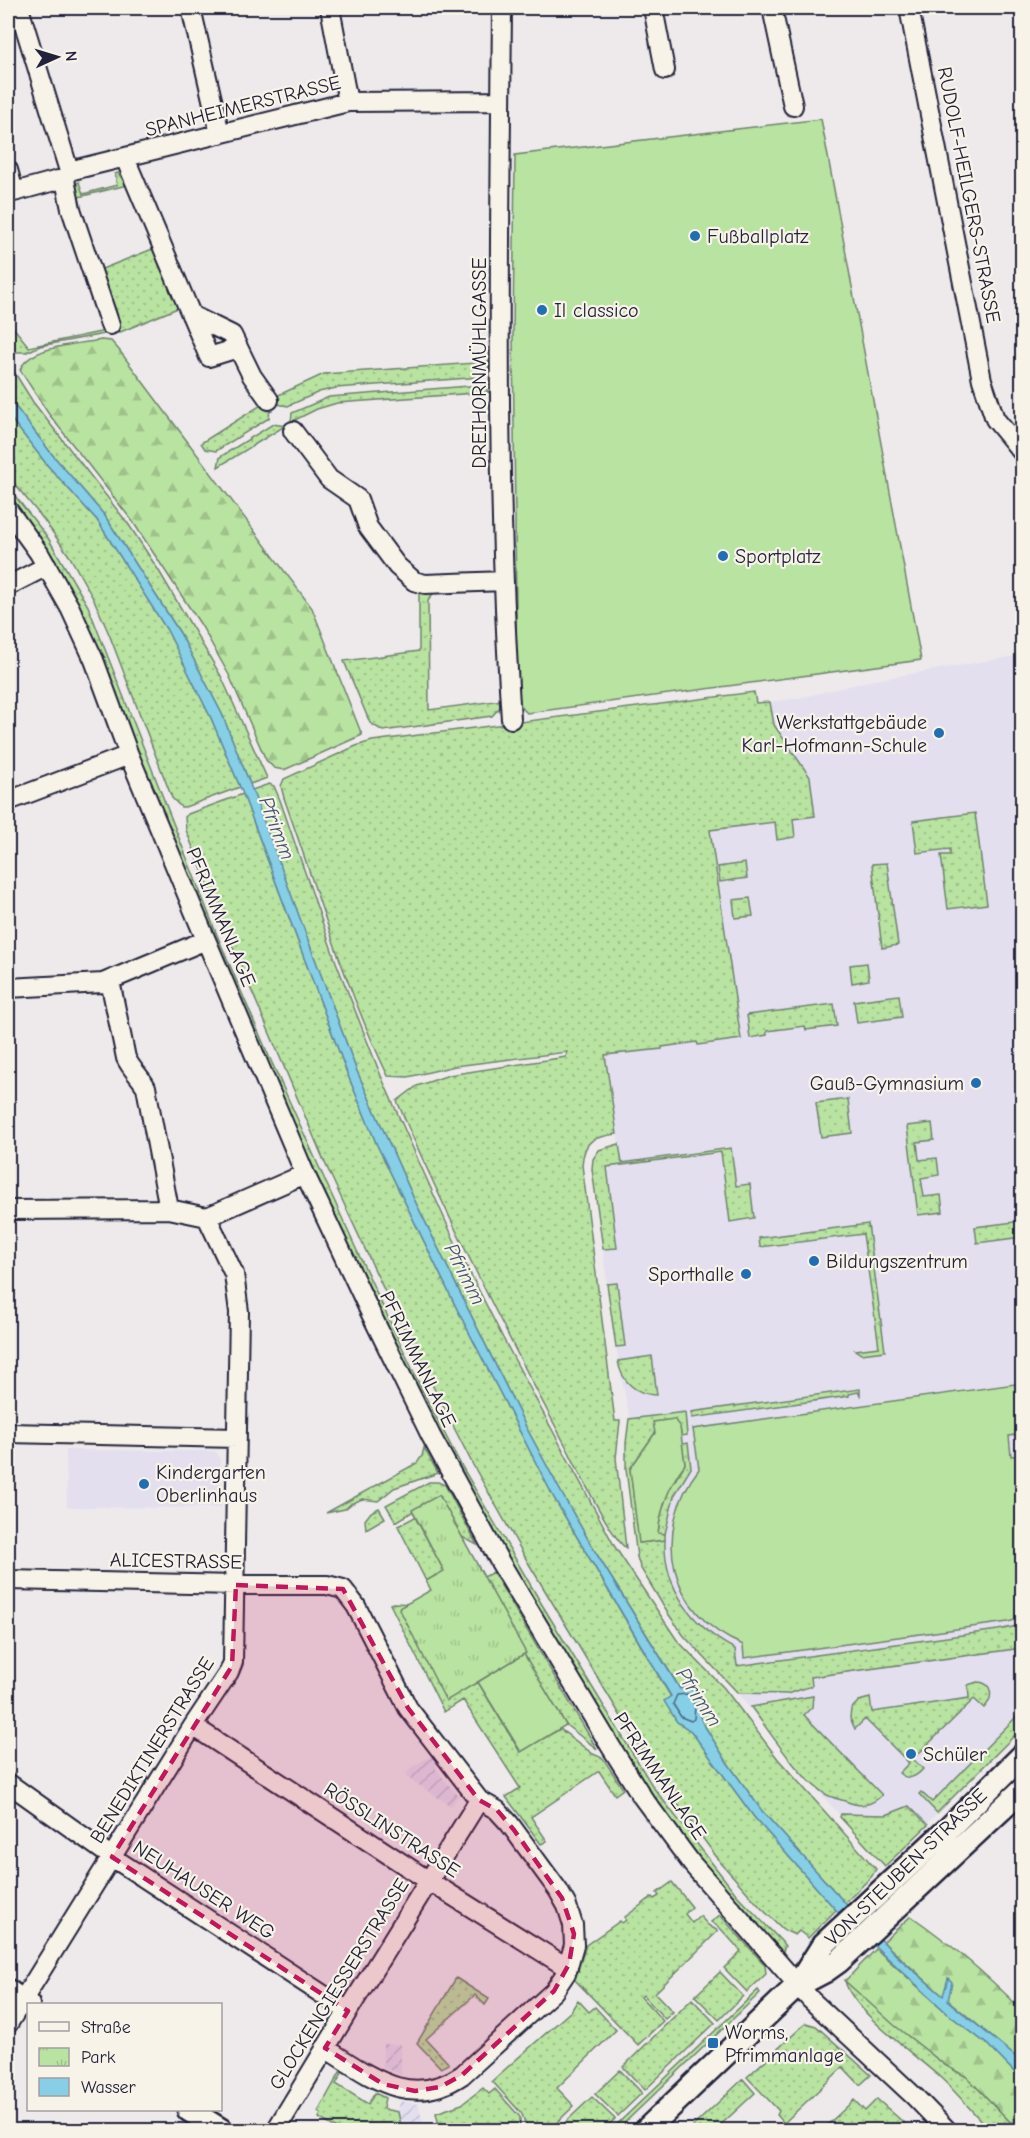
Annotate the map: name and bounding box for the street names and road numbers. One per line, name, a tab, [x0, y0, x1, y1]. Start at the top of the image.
street label: RUDOLF-HEILGERS-STRASSE	[933, 65, 1005, 325]
street label: SPANHEIMERSTRASSE	[143, 71, 343, 141]
street label: DREIHORNMÜHLGASSE	[468, 257, 491, 469]
street label: PFRIMMANLAGE	[181, 844, 261, 990]
street label: PFRIMMANLAGE	[375, 1287, 461, 1431]
street label: ALICESTRASSE	[110, 1548, 242, 1574]
street label: BENEDIKTINERSTRASSE	[85, 1653, 219, 1847]
street label: PFRIMMANLAGE	[609, 1708, 711, 1844]
street label: RÖSSLINSTRASSE	[320, 1778, 464, 1882]
street label: VON-STEUBEN-STRASSE	[820, 1784, 992, 1950]
street label: NEUHAUSER WEG	[129, 1836, 279, 1944]
street label: GLOCKENGIESSERSTRASSE	[264, 1874, 414, 2094]

